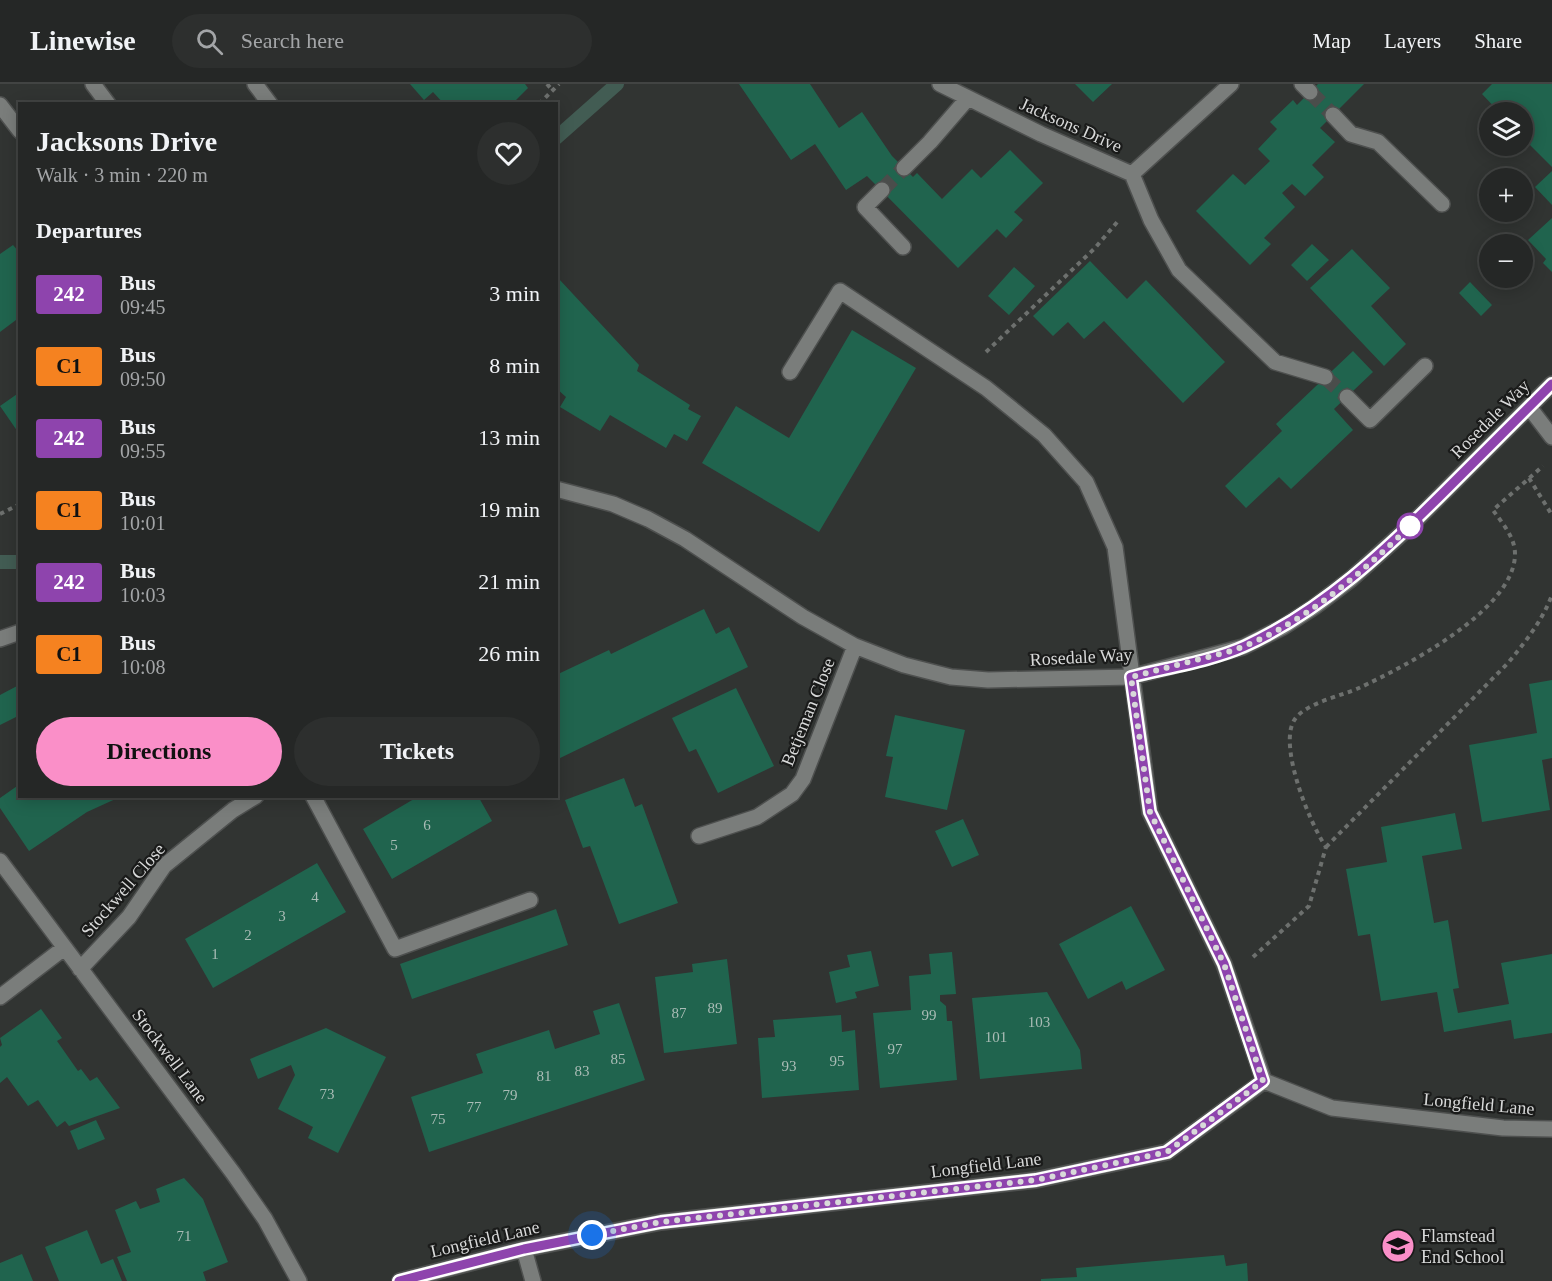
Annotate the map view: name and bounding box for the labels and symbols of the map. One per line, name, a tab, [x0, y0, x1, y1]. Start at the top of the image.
street label: Jacksons Drive	[1017, 94, 1125, 156]
street label: Rosedale Way	[1447, 376, 1533, 462]
unlabelled marker	[1397, 513, 1423, 539]
street label: Rosedale Way	[1029, 644, 1133, 670]
street label: Betjeman Close	[777, 655, 839, 769]
house number: 6	[423, 817, 431, 833]
house number: 5	[390, 837, 398, 853]
street label: Stockwell Close	[77, 839, 169, 941]
house number: 4	[311, 889, 319, 905]
house number: 3	[278, 908, 286, 924]
house number: 2	[244, 927, 252, 943]
house number: 1	[211, 946, 219, 962]
house number: 89	[708, 1000, 723, 1016]
street label: Stockwell Lane	[128, 1005, 212, 1107]
house number: 87	[672, 1005, 687, 1021]
house number: 99	[922, 1007, 937, 1023]
house number: 103	[1028, 1014, 1050, 1030]
house number: 101	[985, 1029, 1007, 1045]
house number: 97	[888, 1041, 903, 1057]
house number: 85	[611, 1051, 626, 1067]
house number: 95	[830, 1053, 845, 1069]
house number: 93	[782, 1058, 797, 1074]
house number: 83	[575, 1063, 590, 1079]
house number: 81	[537, 1068, 552, 1084]
house number: 73	[320, 1086, 335, 1102]
house number: 79	[503, 1087, 518, 1103]
street label: Longfield Lane	[1423, 1089, 1535, 1119]
house number: 77	[467, 1099, 482, 1115]
house number: 75	[431, 1111, 446, 1127]
street label: Longfield Lane	[929, 1148, 1043, 1182]
street label: Longfield Lane	[428, 1217, 542, 1261]
your location	[577, 1220, 607, 1250]
place label: Flamstead End School	[1421, 1226, 1505, 1267]
house number: 71	[177, 1228, 192, 1244]
school or university icon: Flamstead End School	[1380, 1228, 1416, 1264]

